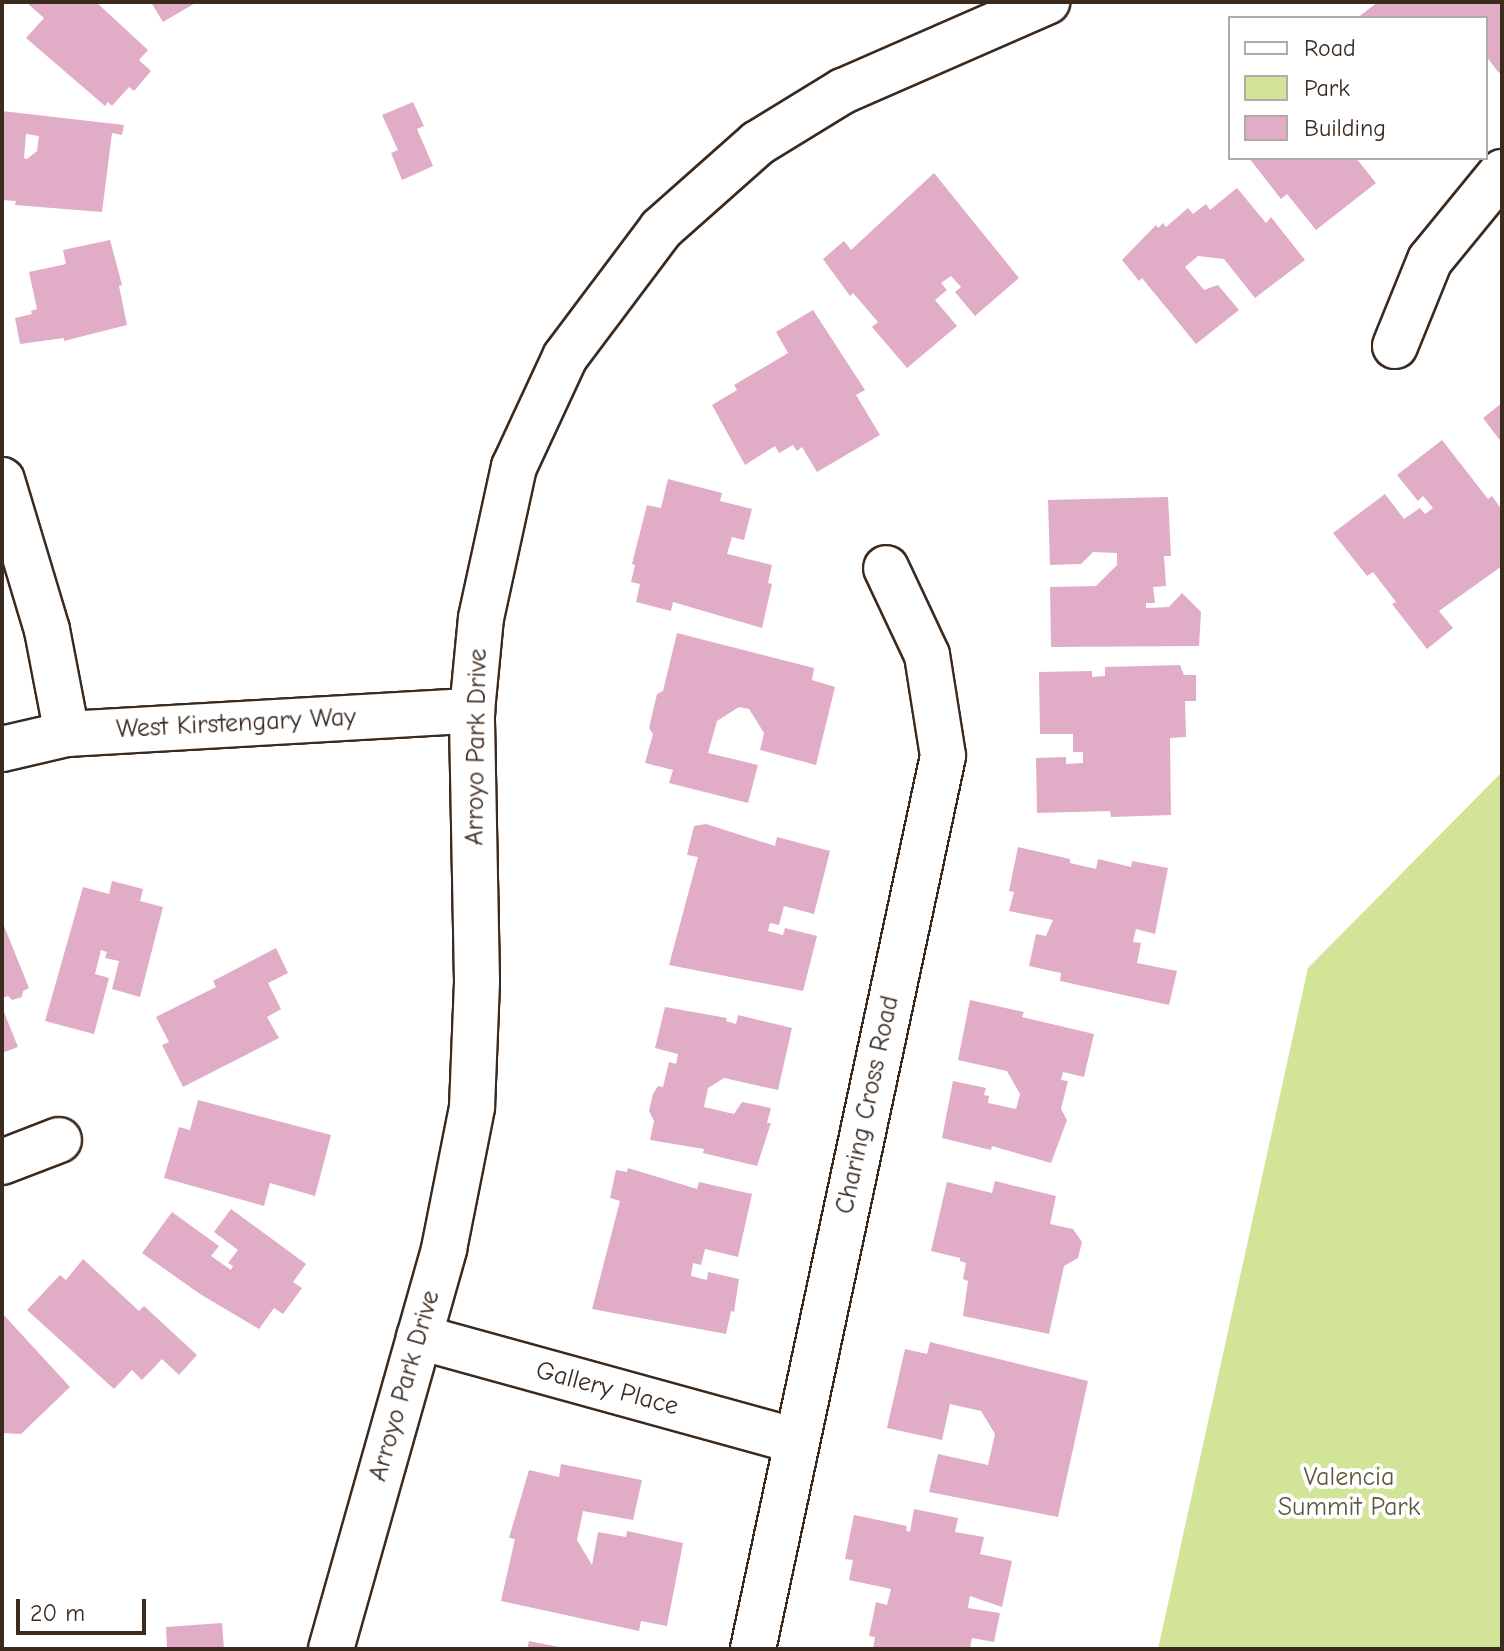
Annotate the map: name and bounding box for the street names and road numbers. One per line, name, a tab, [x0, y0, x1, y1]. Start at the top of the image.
street label: Arroyo Park Drive	[460, 648, 494, 846]
street label: West Kirstengary Way	[115, 702, 357, 746]
street label: Charing Cross Road	[830, 993, 906, 1217]
street label: Arroyo Park Drive	[363, 1287, 447, 1485]
street label: Gallery Place	[532, 1355, 682, 1423]

